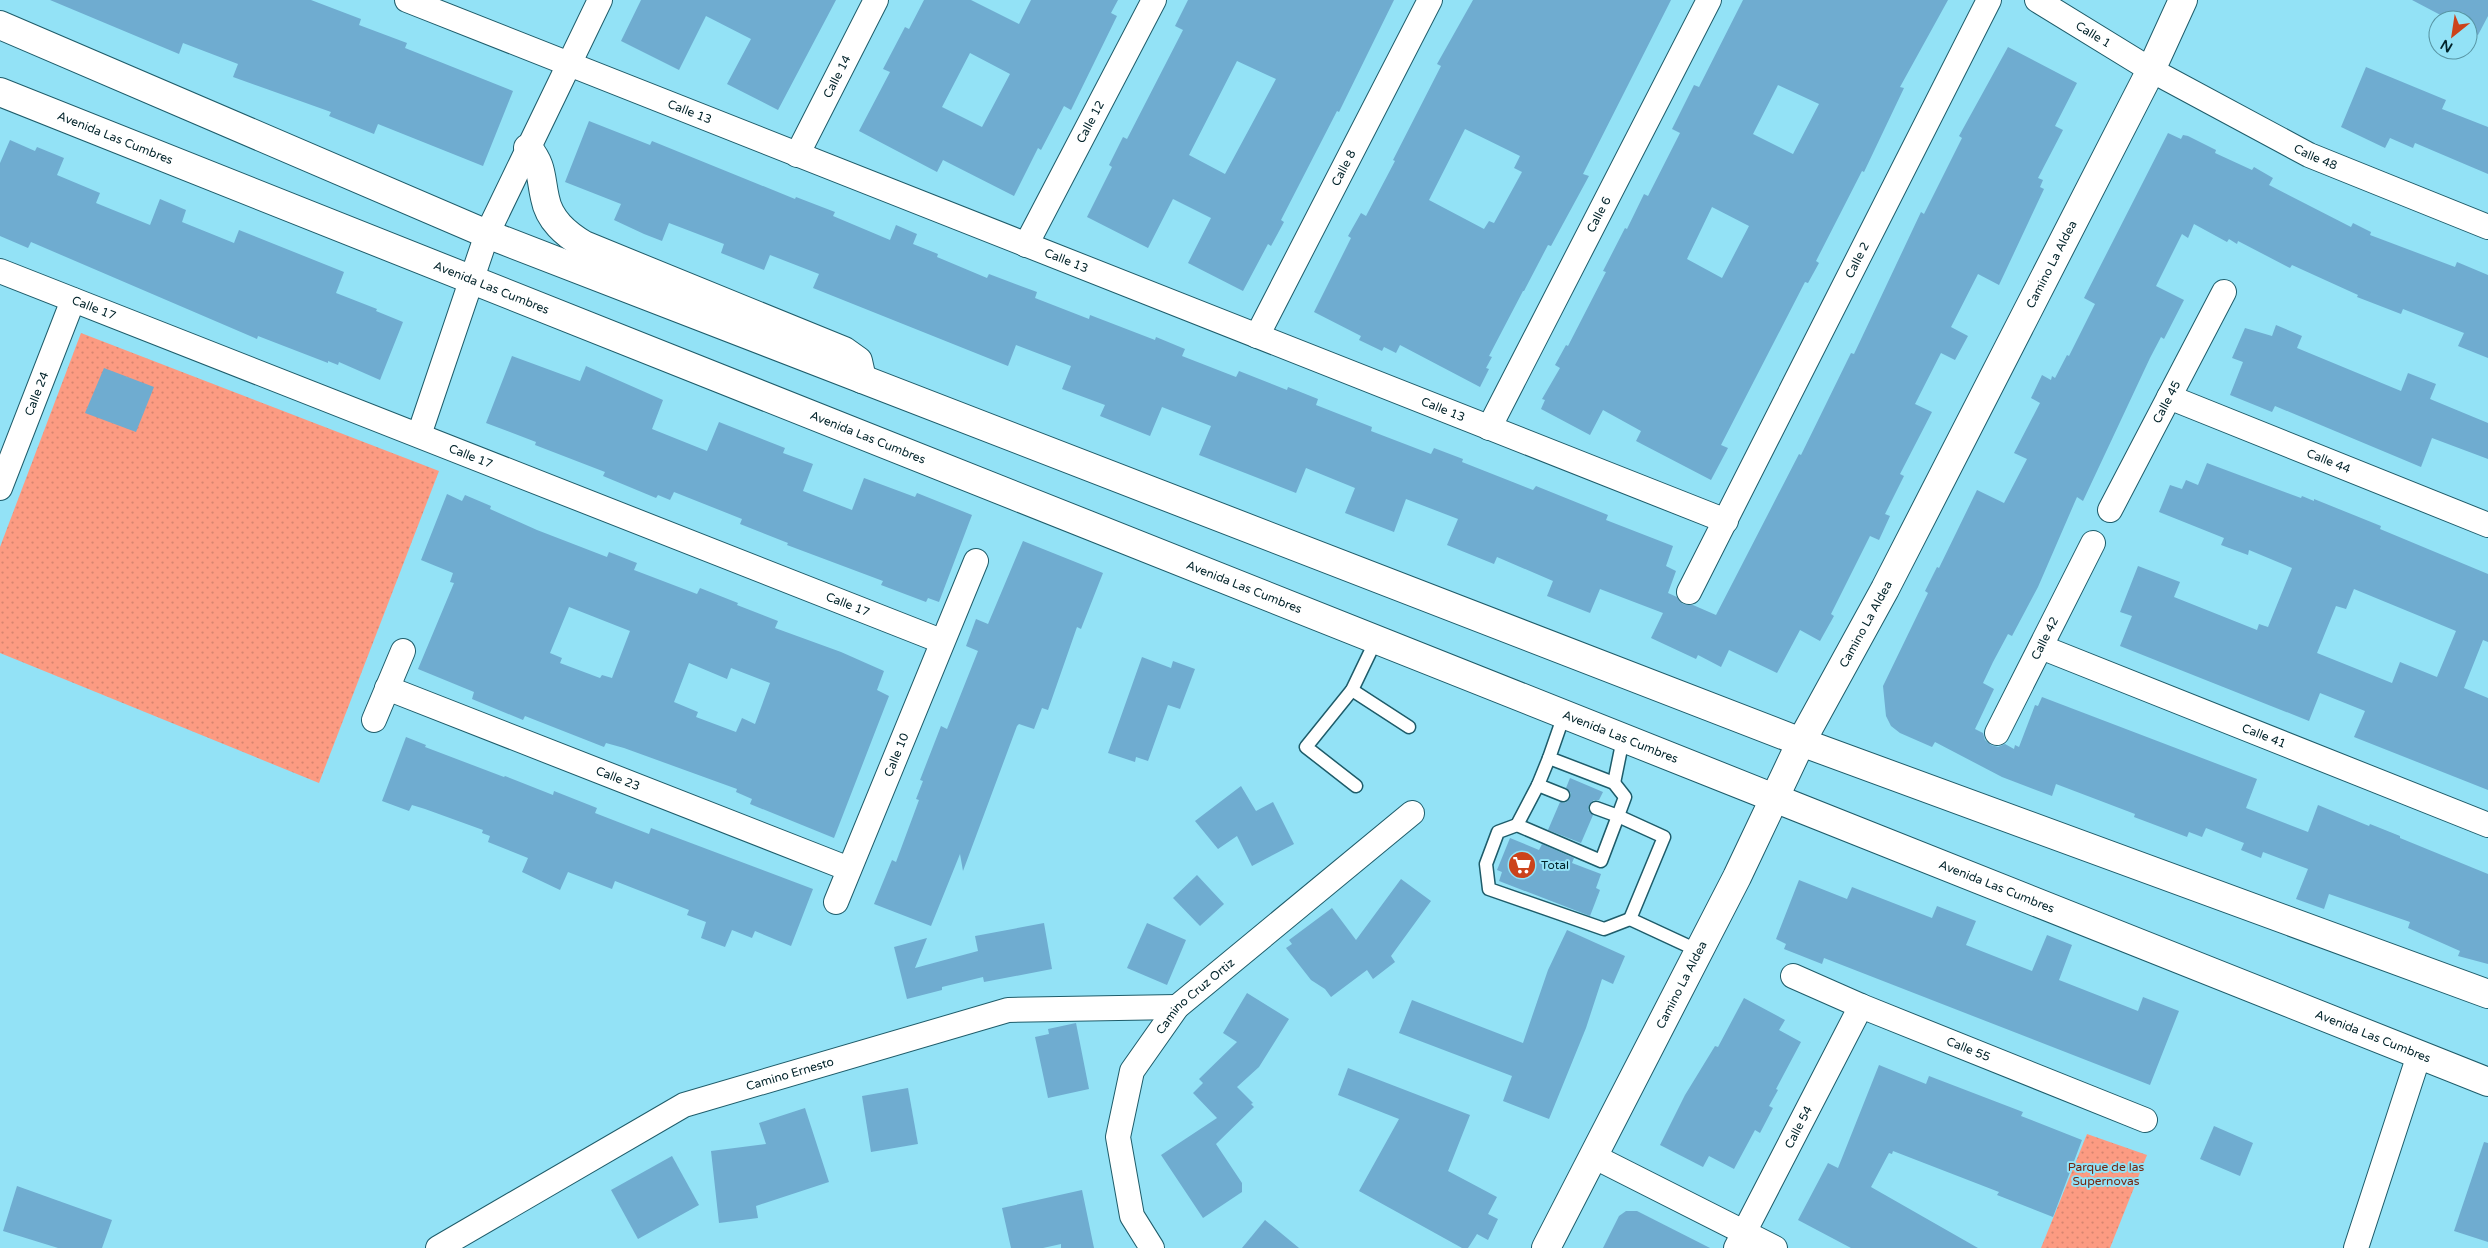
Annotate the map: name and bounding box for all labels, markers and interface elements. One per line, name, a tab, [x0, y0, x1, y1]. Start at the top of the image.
north arrow	[2428, 10, 2478, 60]
street label: Calle 1	[2073, 18, 2113, 51]
text: N	[2438, 36, 2456, 56]
street label: Calle 14	[820, 52, 854, 100]
street label: Calle 13	[666, 97, 714, 127]
street label: Calle 12	[1073, 98, 1107, 145]
street label: Avenida Las Cumbres	[55, 109, 175, 167]
street label: Calle 48	[2291, 141, 2339, 173]
street label: Calle 8	[1328, 148, 1359, 188]
street label: Calle 6	[1584, 194, 1614, 235]
street label: Camino La Aldea	[2023, 218, 2080, 311]
street label: Calle 2	[1842, 240, 1872, 281]
street label: Calle 13	[1042, 245, 1090, 275]
street label: Avenida Las Cumbres	[432, 258, 551, 317]
street label: Calle 17	[70, 293, 118, 323]
street label: Calle 24	[22, 369, 52, 418]
street label: Calle 45	[2150, 378, 2183, 426]
street label: Calle 13	[1419, 394, 1467, 424]
street label: Avenida Las Cumbres	[808, 408, 928, 467]
street label: Calle 17	[447, 441, 495, 471]
street label: Calle 44	[2305, 446, 2353, 476]
street label: Avenida Las Cumbres	[1184, 558, 1304, 616]
street label: Camino La Aldea	[1836, 579, 1895, 670]
street label: Calle 17	[824, 589, 872, 619]
street label: Calle 42	[2028, 615, 2061, 662]
street label: Avenida Las Cumbres	[1561, 708, 1680, 766]
street label: Calle 41	[2240, 721, 2288, 751]
street label: Calle 10	[881, 731, 912, 779]
street label: Calle 23	[594, 764, 642, 793]
supermarket icon: Total	[1507, 850, 1537, 880]
street label: Avenida Las Cumbres	[1937, 857, 2057, 916]
place label: Total	[1541, 858, 1569, 872]
street label: Camino La Aldea	[1653, 939, 1710, 1031]
street label: Camino Cruz Ortiz	[1153, 956, 1237, 1037]
street label: Avenida Las Cumbres	[2313, 1007, 2433, 1066]
street label: Calle 55	[1944, 1034, 1992, 1064]
street label: Camino Ernesto	[745, 1054, 835, 1093]
street label: Calle 54	[1782, 1103, 1815, 1151]
park label: Parque de las Supernovas	[2068, 1160, 2145, 1188]

